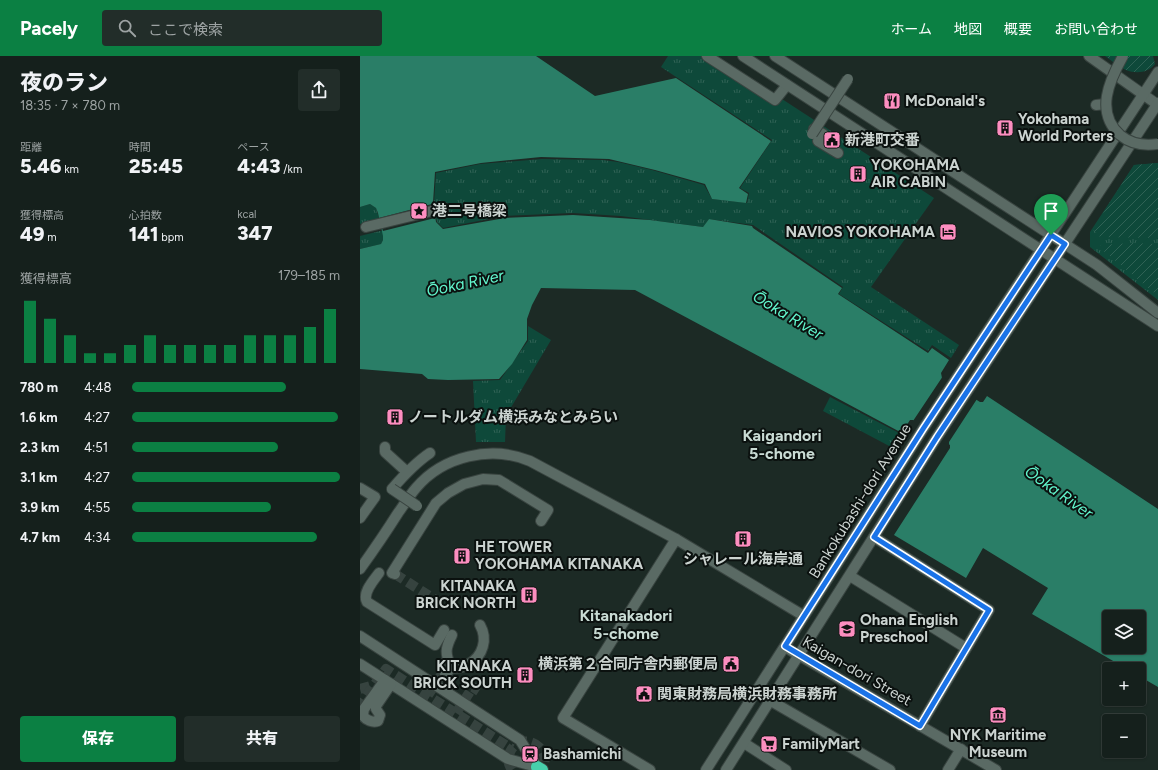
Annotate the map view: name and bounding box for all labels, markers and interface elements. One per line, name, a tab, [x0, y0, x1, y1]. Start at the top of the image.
search box	[102, 10, 382, 46]
text: Pacely	[20, 17, 78, 40]
icon: search	[116, 17, 138, 39]
text: ここで検索	[148, 21, 223, 39]
text: ホーム	[890, 21, 932, 38]
text: 地図	[954, 21, 982, 38]
text: 概要	[1004, 21, 1032, 38]
text: お問い合わせ	[1054, 21, 1138, 38]
text: 夜のラン	[20, 69, 108, 96]
button: share	[298, 69, 340, 111]
restaurant icon: McDonald's	[882, 91, 902, 111]
place label: McDonald's	[905, 92, 985, 110]
text: 18:35 · 7 × 780 m	[20, 98, 120, 113]
place label: Yokohama World Porters	[1018, 110, 1113, 145]
building icon: Yokohama World Porters	[995, 118, 1015, 138]
public building icon: 新港町交番	[822, 130, 842, 150]
place label: 新港町交番	[845, 131, 920, 149]
text: 距離	[20, 141, 42, 154]
text: 時間	[129, 141, 151, 154]
text: ペース	[237, 141, 270, 154]
text: 5.46	[20, 154, 62, 178]
text: 25:45	[129, 154, 183, 178]
text: 4:43	[237, 154, 281, 178]
place label: YOKOHAMA AIR CABIN	[871, 156, 960, 191]
text: km	[62, 163, 79, 176]
text: /km	[281, 163, 302, 176]
building icon: YOKOHAMA AIR CABIN	[848, 164, 868, 184]
pin	[1034, 194, 1068, 235]
icon: arrive	[1040, 200, 1062, 222]
place icon: 港二号橋梁	[409, 201, 429, 221]
place label: 港二号橋梁	[432, 202, 507, 220]
text: kcal	[237, 208, 257, 221]
text: 獲得標高	[20, 209, 64, 222]
text: 心拍数	[129, 209, 162, 222]
text: 347	[237, 221, 273, 245]
text: 49	[20, 222, 45, 246]
text: 141	[129, 222, 158, 246]
hotel icon: NAVIOS YOKOHAMA	[938, 222, 958, 242]
place label: NAVIOS YOKOHAMA	[785, 223, 935, 241]
text: m	[45, 231, 57, 244]
text: bpm	[158, 231, 184, 244]
water label: Ōoka River	[425, 265, 506, 300]
text: 179–185 m	[278, 268, 340, 283]
text: 獲得標高	[20, 271, 72, 286]
water label: Ōoka River	[749, 287, 827, 344]
text: 780 m	[20, 380, 58, 395]
text: 4:48	[84, 380, 111, 395]
building icon: ノートルダム横浜みなとみらい	[385, 407, 405, 427]
place label: ノートルダム横浜みなとみらい	[408, 408, 618, 426]
text: 1.6 km	[20, 410, 58, 425]
text: 4:27	[84, 410, 110, 425]
street label: Bankokubashi-dori Avenue	[805, 420, 915, 582]
district label: Kaigandori 5-chome	[742, 426, 822, 463]
text: 2.3 km	[20, 440, 59, 455]
text: 4:51	[84, 440, 108, 455]
water label: Ōoka River	[1021, 462, 1097, 523]
text: 3.1 km	[20, 470, 57, 485]
text: 4:27	[84, 470, 110, 485]
text: 3.9 km	[20, 500, 59, 515]
text: 4:55	[84, 500, 110, 515]
building icon: シャレール海岸通	[733, 529, 753, 549]
text: 4.7 km	[20, 530, 60, 545]
text: 4:34	[84, 530, 111, 545]
place label: HE TOWER YOKOHAMA KITANAKA	[475, 538, 644, 573]
building icon: HE TOWER YOKOHAMA KITANAKA	[452, 546, 472, 566]
place label: シャレール海岸通	[683, 550, 803, 568]
place label: KITANAKA BRICK NORTH	[415, 577, 516, 612]
building icon: KITANAKA BRICK NORTH	[519, 585, 539, 605]
district label: Kitanakadori 5-chome	[579, 606, 673, 643]
map controls	[1102, 610, 1146, 758]
button: layers	[1102, 610, 1146, 654]
place label: Ohana English Preschool	[860, 611, 958, 646]
school or university icon: Ohana English Preschool	[837, 619, 857, 639]
street label: Kaigan-dori Street	[799, 632, 915, 710]
public building icon: 横浜第２合同庁舎内郵便局	[721, 654, 741, 674]
place label: 横浜第２合同庁舎内郵便局	[538, 655, 718, 673]
place label: KITANAKA BRICK SOUTH	[413, 657, 512, 692]
button: +	[1102, 662, 1146, 706]
building icon: KITANAKA BRICK SOUTH	[515, 665, 535, 685]
public building icon: 関東財務局横浜財務事務所	[634, 684, 654, 704]
place label: 関東財務局横浜財務事務所	[657, 685, 837, 703]
museum icon: NYK Maritime Museum	[988, 705, 1008, 725]
button: −	[1102, 714, 1146, 758]
button: 保存	[20, 716, 176, 762]
button: 共有	[184, 716, 340, 762]
place label: NYK Maritime Museum	[950, 726, 1047, 761]
supermarket icon: FamilyMart	[759, 734, 779, 754]
place label: FamilyMart	[782, 735, 860, 753]
station icon: Bashamichi	[520, 744, 540, 764]
place label: Bashamichi	[543, 745, 621, 763]

